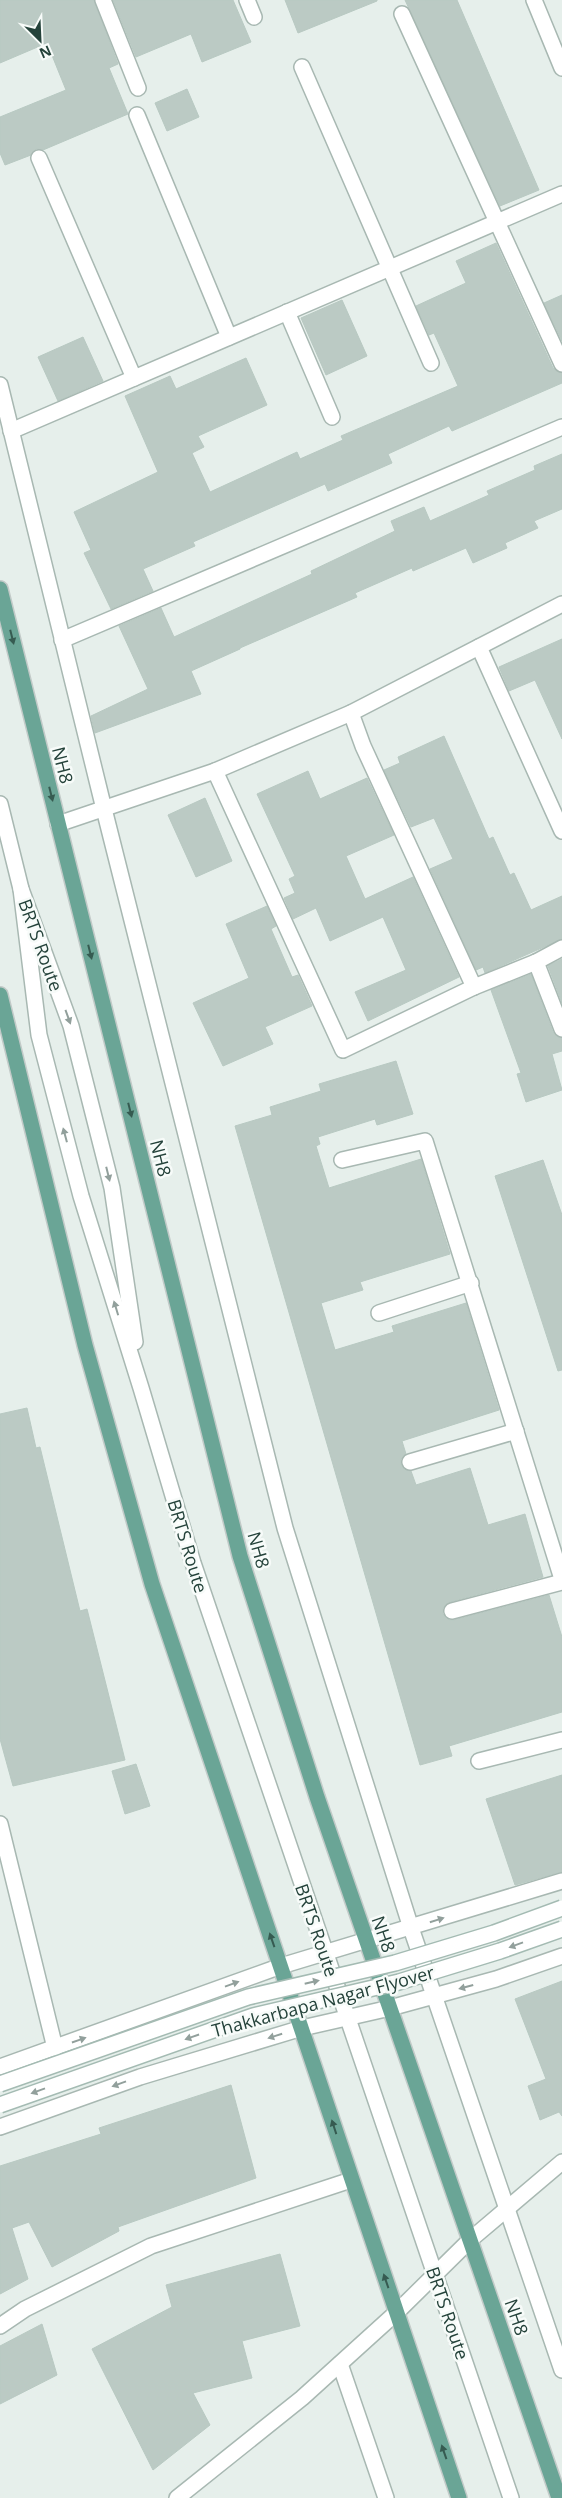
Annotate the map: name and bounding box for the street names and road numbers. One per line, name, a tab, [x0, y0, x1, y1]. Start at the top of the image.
street label: NH8	[47, 744, 79, 786]
street label: BRTS Route	[13, 895, 69, 995]
street label: NH8	[145, 1137, 177, 1179]
street label: BRTS Route	[162, 1496, 214, 1596]
street label: NH8	[242, 1529, 276, 1571]
street label: BRTS Route	[290, 1880, 344, 1980]
street label: NH8	[367, 1913, 401, 1955]
street label: Thakkarbapa Nagar Flyover	[209, 1960, 438, 2042]
street label: BRTS Route	[421, 2263, 475, 2363]
street label: NH8	[500, 2296, 534, 2338]

